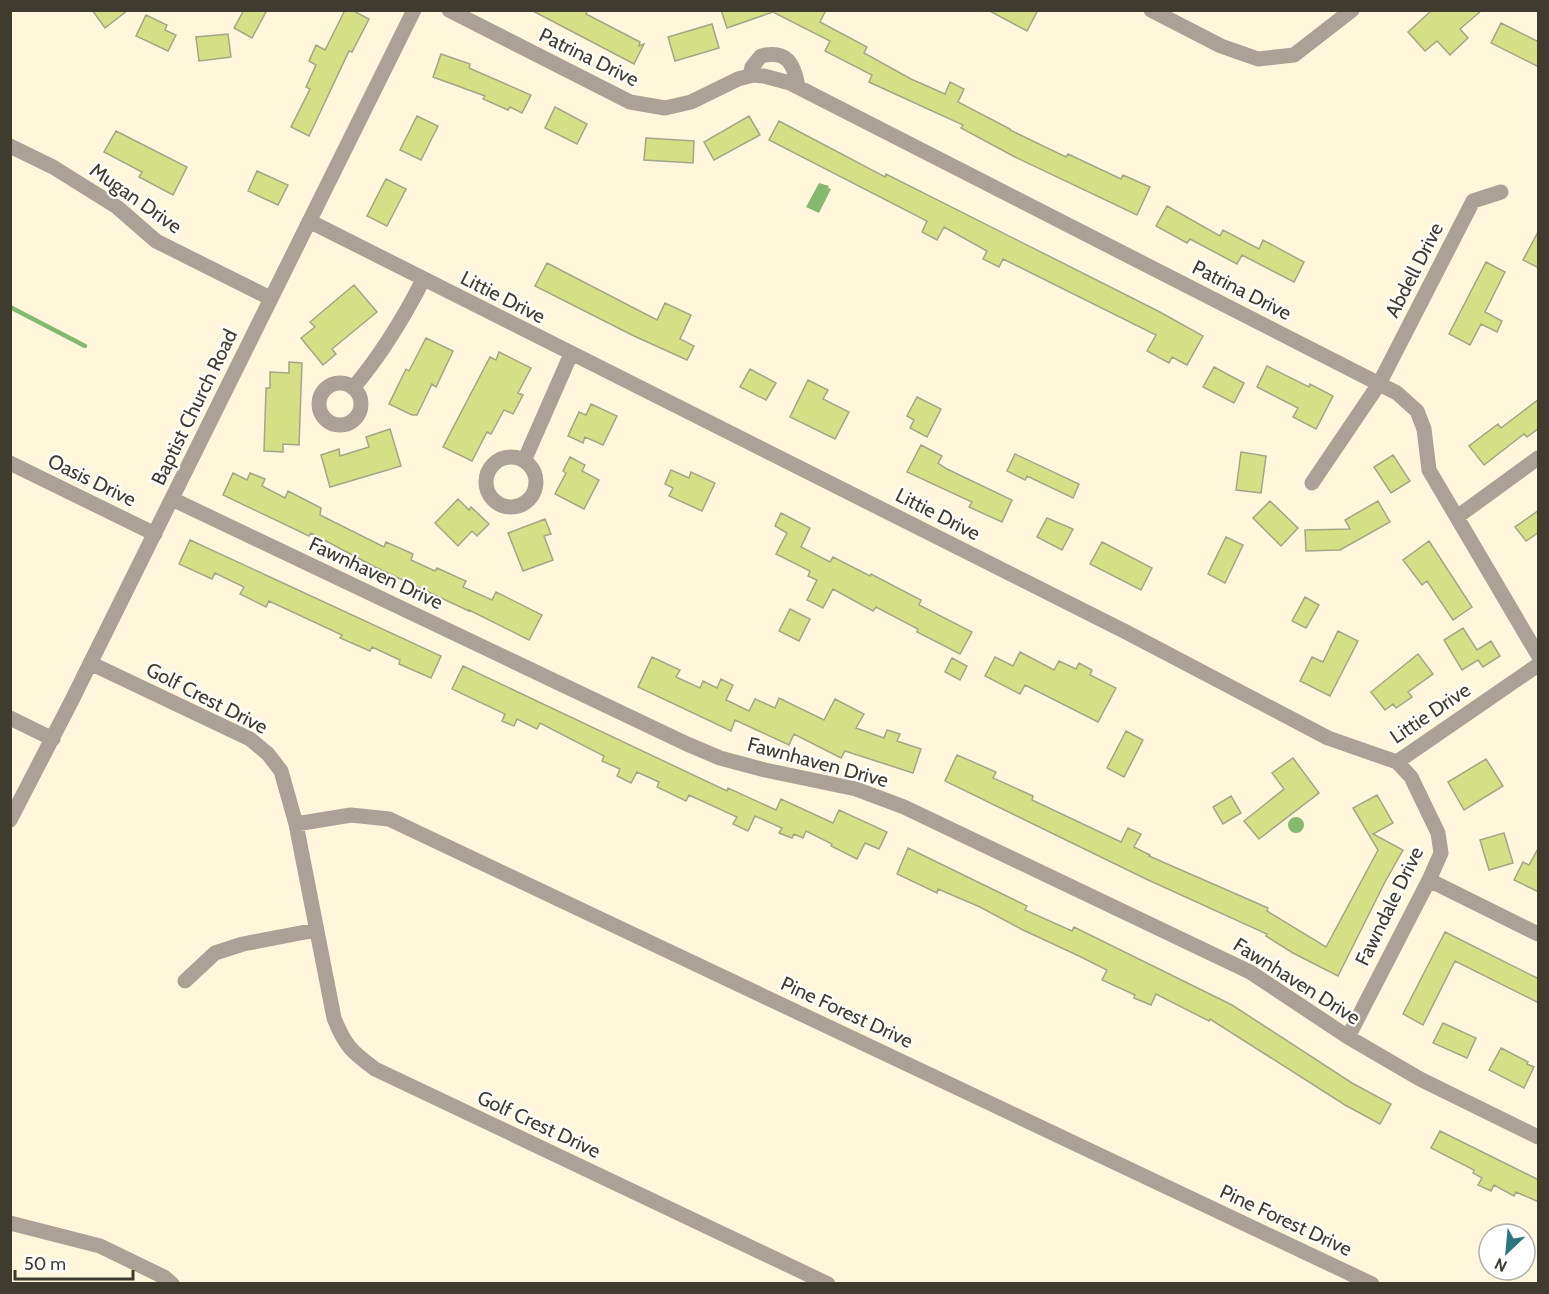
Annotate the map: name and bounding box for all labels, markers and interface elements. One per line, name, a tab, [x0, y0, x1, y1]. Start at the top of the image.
street label: Patrina Drive	[535, 23, 643, 91]
street label: Mugan Drive	[85, 158, 187, 238]
street label: Abdell Drive	[1380, 218, 1448, 322]
street label: Patrina Drive	[1188, 255, 1296, 325]
street label: Littie Drive	[457, 266, 549, 328]
street label: Baptist Church Road	[146, 325, 242, 489]
street label: Oasis Drive	[44, 448, 140, 512]
street label: Littie Drive	[892, 483, 984, 545]
street label: Fawnhaven Drive	[305, 532, 447, 614]
street label: Golf Crest Drive	[142, 657, 272, 739]
street label: Littie Drive	[1385, 677, 1475, 749]
street label: Fawnhaven Drive	[745, 732, 891, 792]
street label: Fawndale Drive	[1350, 843, 1428, 969]
street label: Fawnhaven Drive	[1229, 932, 1365, 1030]
street label: Pine Forest Drive	[777, 971, 917, 1053]
street label: Golf Crest Drive	[474, 1085, 604, 1163]
street label: Pine Forest Drive	[1216, 1179, 1356, 1261]
north arrow	[1477, 1222, 1537, 1282]
scale bar	[15, 1243, 134, 1281]
text: 50 m	[24, 1253, 66, 1275]
text: N	[1491, 1254, 1510, 1276]

